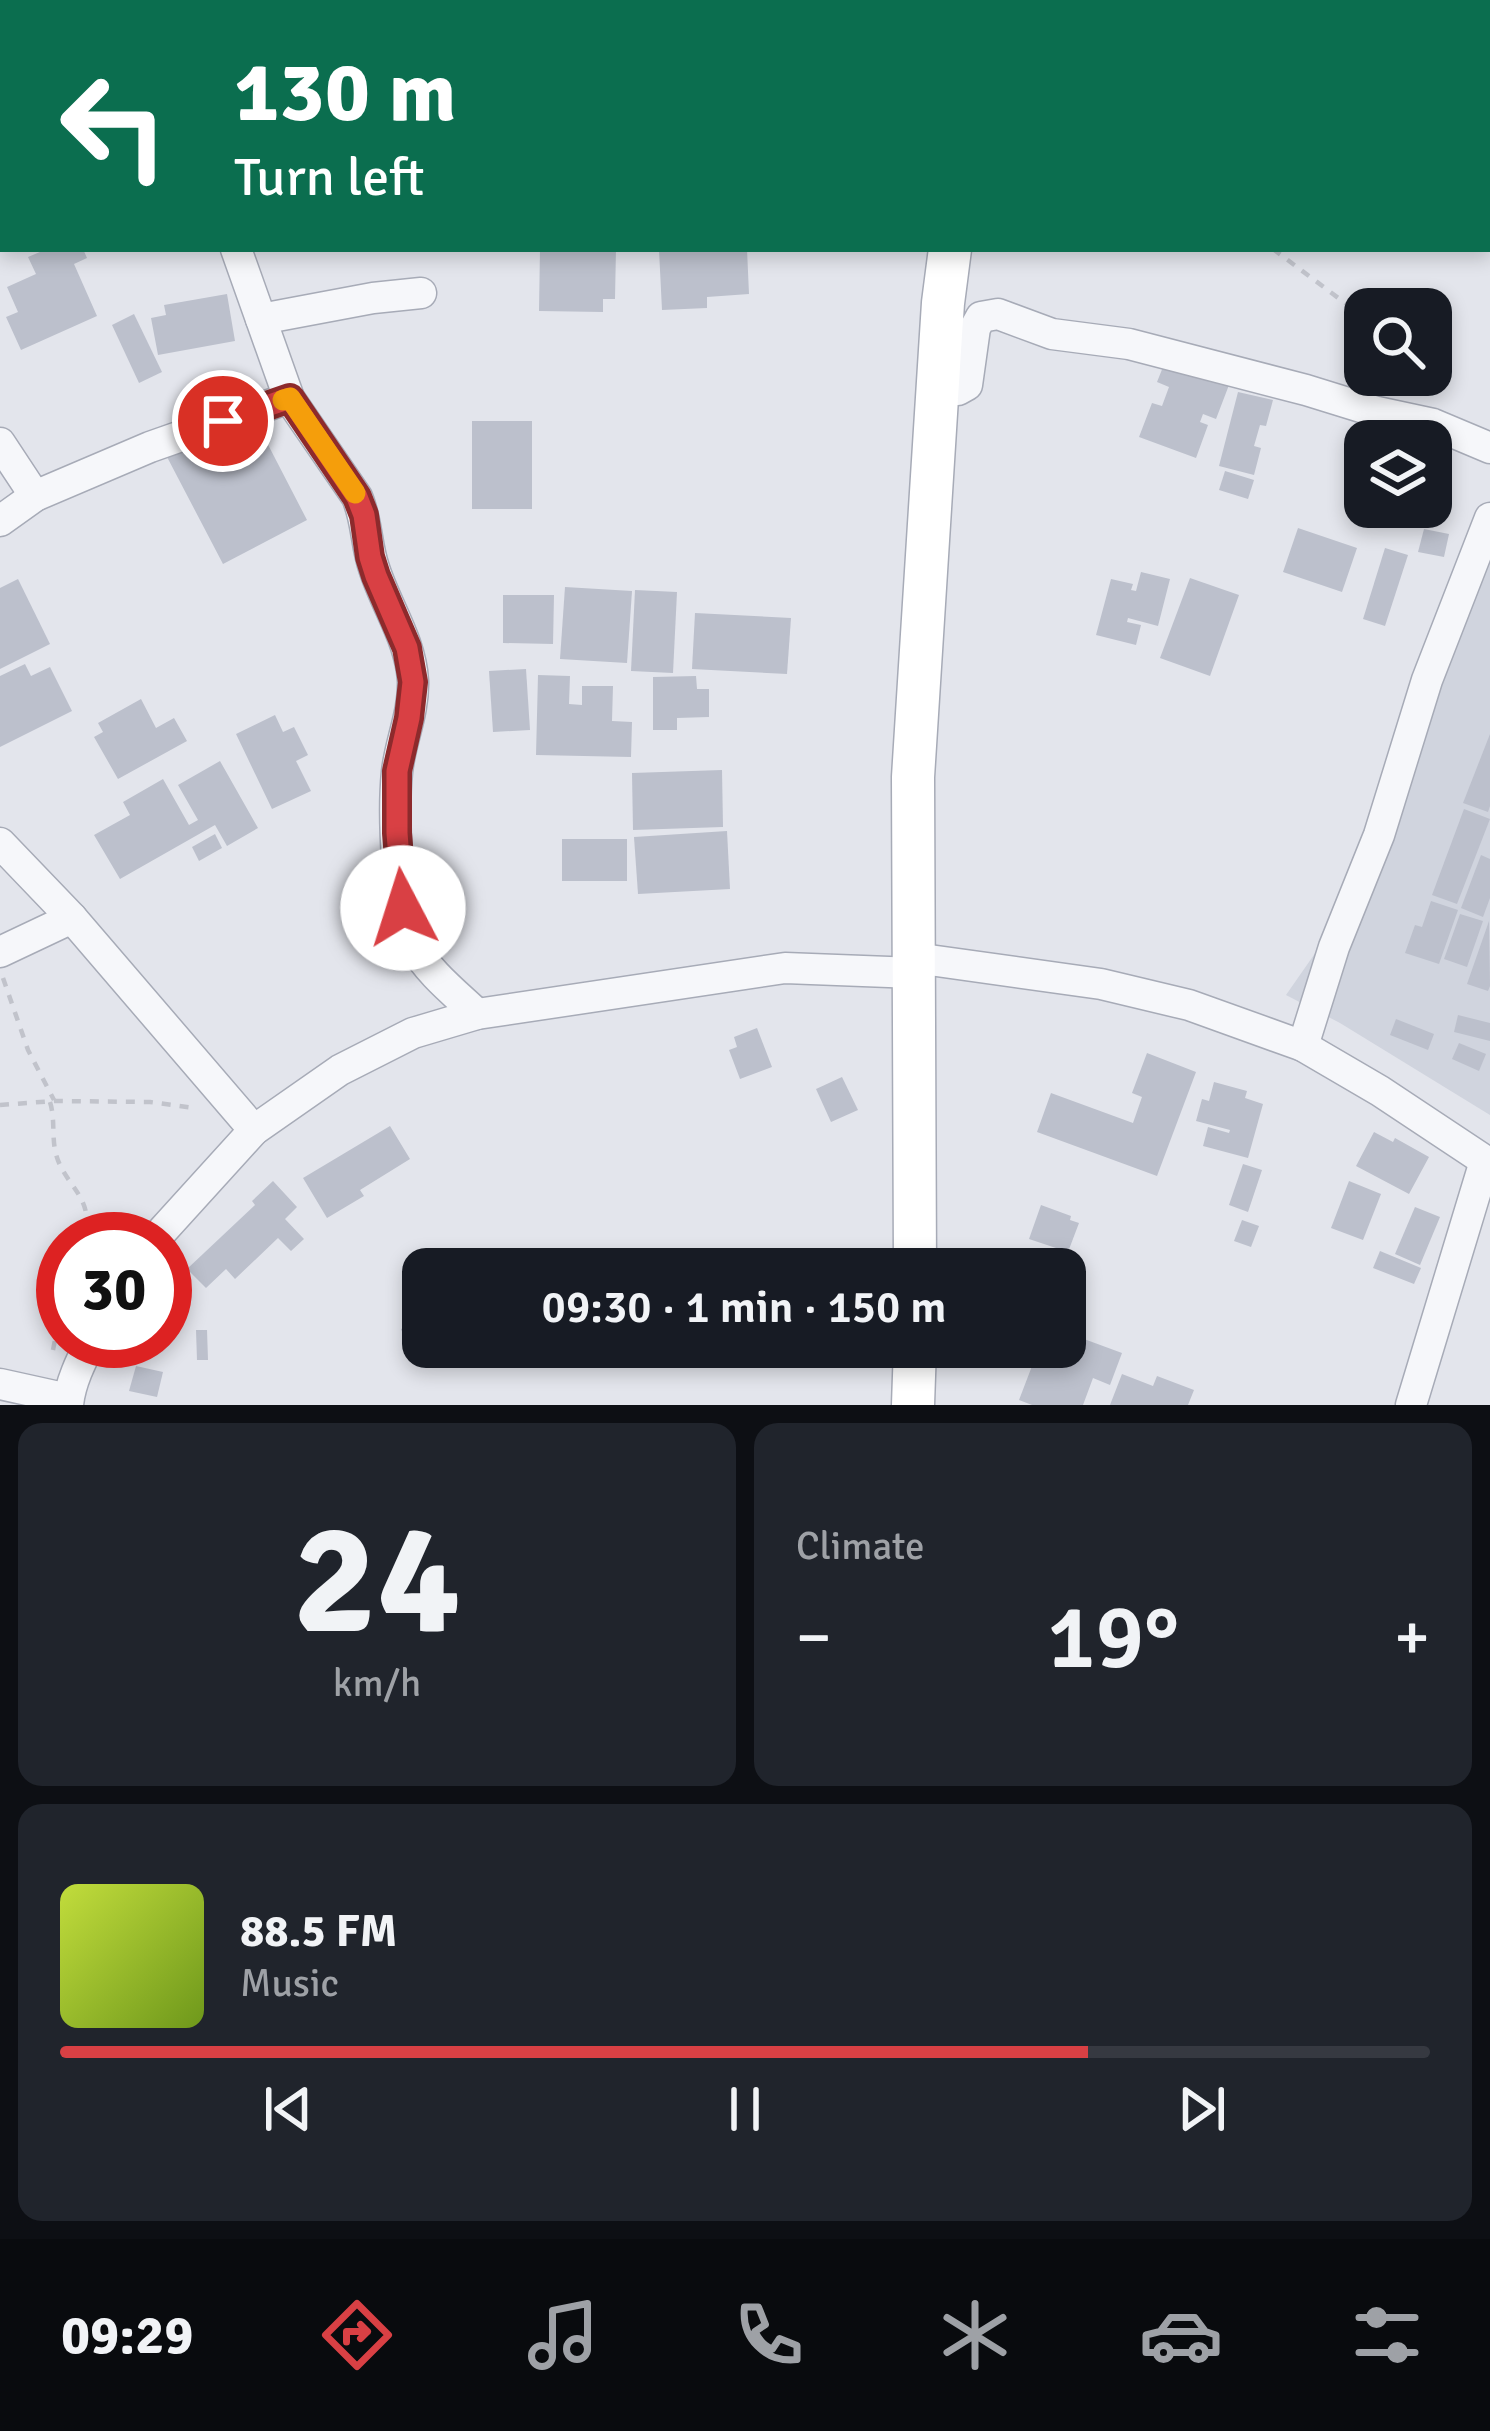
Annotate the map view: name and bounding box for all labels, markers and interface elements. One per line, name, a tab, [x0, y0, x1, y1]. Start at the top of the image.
text: 130 m	[234, 41, 456, 145]
icon: left	[36, 48, 192, 204]
text: Turn left	[234, 144, 424, 211]
map controls	[1344, 288, 1452, 528]
button: search	[1344, 288, 1452, 396]
pin	[172, 370, 274, 472]
icon: arrive	[190, 388, 256, 454]
button: layers	[1344, 420, 1452, 528]
position arrow	[340, 845, 466, 971]
speed limit sign: 30	[36, 1212, 192, 1368]
text: 09:30 · 1 min · 150 m	[542, 1280, 946, 1335]
text: 24	[293, 1484, 461, 1677]
text: Climate	[796, 1522, 925, 1570]
text: 19°	[1047, 1582, 1179, 1693]
text: −	[796, 1597, 832, 1678]
text: +	[1394, 1597, 1430, 1678]
text: km/h	[333, 1659, 421, 1707]
text: 88.5 FM	[240, 1904, 397, 1959]
text: Music	[240, 1959, 339, 2007]
icon: previous	[255, 2076, 321, 2142]
icon: pause	[712, 2076, 778, 2142]
icon: next	[1169, 2076, 1235, 2142]
icon: directions	[315, 2293, 399, 2377]
icon: music	[521, 2293, 605, 2377]
icon: phone	[727, 2293, 811, 2377]
icon: climate	[933, 2293, 1017, 2377]
icon: car	[1139, 2293, 1223, 2377]
icon: filters	[1345, 2293, 1429, 2377]
text: 09:29	[61, 2302, 194, 2369]

